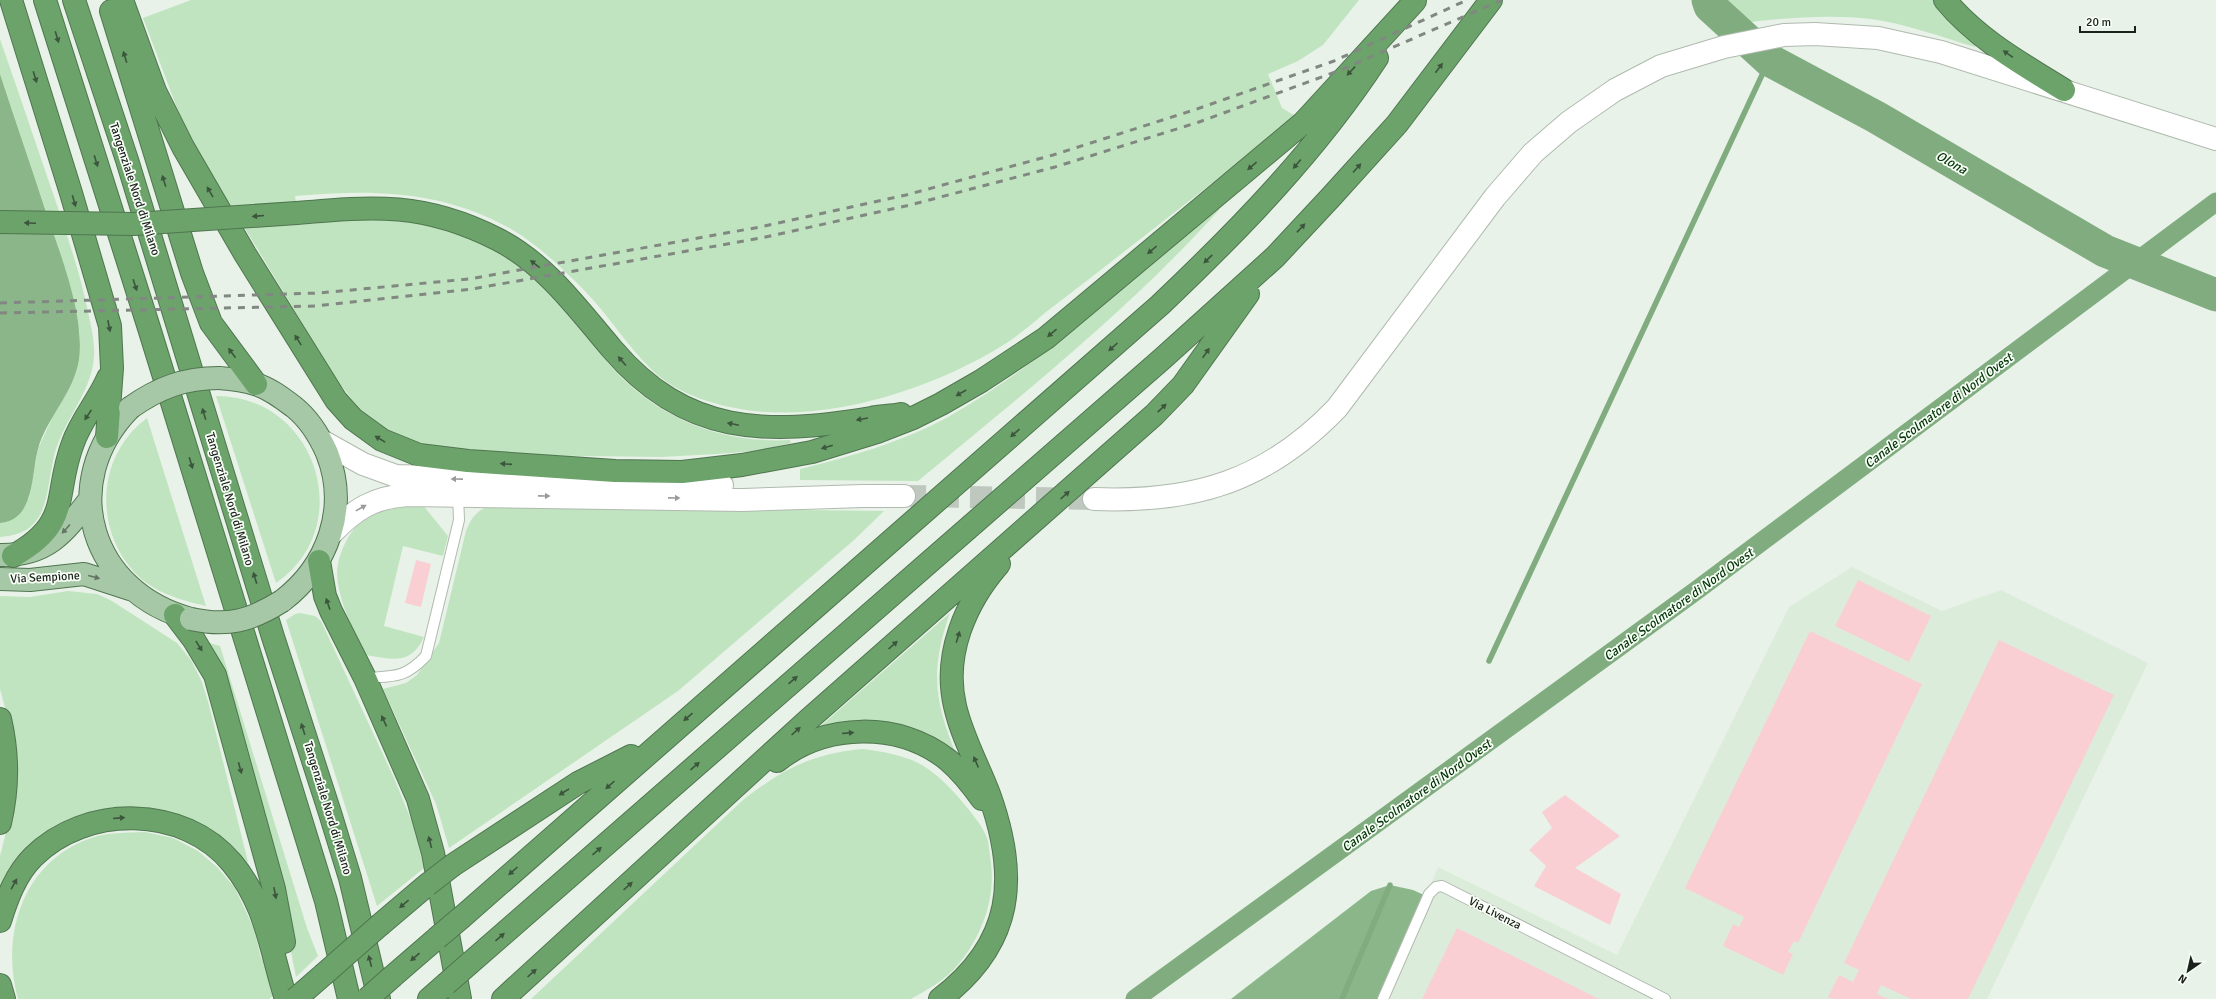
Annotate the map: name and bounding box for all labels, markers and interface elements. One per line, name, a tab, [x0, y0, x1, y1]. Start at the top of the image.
scale bar	[2080, 8, 2135, 34]
text: 20 m	[2086, 15, 2111, 30]
one-way arrow	[54, 32, 60, 44]
one-way arrow	[2003, 50, 2013, 58]
one-way arrow	[122, 51, 128, 63]
one-way arrow	[1435, 62, 1444, 73]
one-way arrow	[1346, 65, 1355, 76]
one-way arrow	[32, 72, 38, 84]
street label: Tangenziale Nord di Milano	[106, 121, 163, 257]
water label: Olona	[1933, 148, 1970, 178]
one-way arrow	[93, 156, 99, 168]
one-way arrow	[1292, 158, 1301, 169]
one-way arrow	[1246, 161, 1257, 170]
one-way arrow	[1352, 163, 1362, 173]
one-way arrow	[161, 175, 167, 187]
one-way arrow	[206, 186, 213, 198]
one-way arrow	[71, 195, 77, 208]
one-way arrow	[252, 213, 264, 219]
one-way arrow	[24, 219, 36, 226]
one-way arrow	[1297, 223, 1306, 233]
one-way arrow	[1147, 245, 1158, 254]
one-way arrow	[1203, 254, 1213, 264]
one-way arrow	[529, 260, 540, 269]
one-way arrow	[132, 279, 138, 291]
one-way arrow	[106, 320, 112, 333]
one-way arrow	[1047, 328, 1058, 337]
one-way arrow	[295, 334, 302, 346]
one-way arrow	[1108, 342, 1117, 351]
one-way arrow	[228, 347, 236, 358]
one-way arrow	[1202, 348, 1210, 359]
water label: Canale Scolmatore di Nord Ovest	[1861, 349, 2017, 472]
one-way arrow	[618, 356, 627, 365]
one-way arrow	[955, 389, 967, 396]
one-way arrow	[1157, 403, 1167, 413]
one-way arrow	[201, 408, 207, 420]
one-way arrow	[84, 410, 92, 420]
one-way arrow	[856, 416, 868, 422]
one-way arrow	[727, 420, 739, 426]
one-way arrow	[1010, 428, 1020, 438]
street label: Tangenziale Nord di Milano	[202, 431, 257, 568]
one-way arrow	[374, 435, 386, 442]
one-way arrow	[820, 444, 832, 450]
one-way arrow	[188, 457, 194, 469]
one-way arrow	[500, 460, 512, 467]
one-way arrow	[450, 476, 463, 482]
one-way arrow	[1060, 490, 1070, 500]
one-way arrow	[538, 493, 551, 499]
one-way arrow	[668, 495, 680, 502]
one-way arrow	[355, 505, 367, 512]
one-way arrow	[62, 525, 71, 534]
water label: Canale Scolmatore di Nord Ovest	[1601, 544, 1758, 665]
street label: Via Sempione	[10, 568, 80, 587]
one-way arrow	[252, 572, 258, 584]
one-way arrow	[88, 574, 100, 580]
one-way arrow	[325, 597, 331, 609]
one-way arrow	[955, 631, 961, 643]
one-way arrow	[195, 640, 202, 652]
one-way arrow	[888, 640, 898, 649]
one-way arrow	[788, 676, 798, 685]
one-way arrow	[683, 712, 693, 722]
one-way arrow	[381, 715, 387, 726]
one-way arrow	[300, 722, 306, 734]
one-way arrow	[791, 726, 801, 736]
one-way arrow	[842, 729, 854, 736]
water label: Canale Scolmatore di Nord Ovest	[1339, 735, 1496, 856]
street label: Tangenziale Nord di Milano	[300, 740, 355, 877]
one-way arrow	[972, 756, 978, 768]
one-way arrow	[690, 761, 700, 770]
one-way arrow	[238, 762, 244, 774]
one-way arrow	[605, 781, 616, 790]
one-way arrow	[559, 788, 569, 796]
one-way arrow	[113, 815, 126, 822]
one-way arrow	[427, 836, 433, 848]
one-way arrow	[592, 847, 603, 856]
one-way arrow	[508, 867, 518, 876]
one-way arrow	[11, 878, 17, 890]
one-way arrow	[623, 881, 633, 890]
one-way arrow	[272, 887, 278, 900]
street label: Via Livenza	[1466, 894, 1524, 933]
one-way arrow	[399, 900, 409, 909]
one-way arrow	[494, 933, 505, 942]
north arrow	[2168, 951, 2208, 991]
one-way arrow	[410, 952, 421, 961]
one-way arrow	[367, 955, 373, 967]
one-way arrow	[527, 968, 537, 978]
text: N	[2176, 971, 2189, 986]

